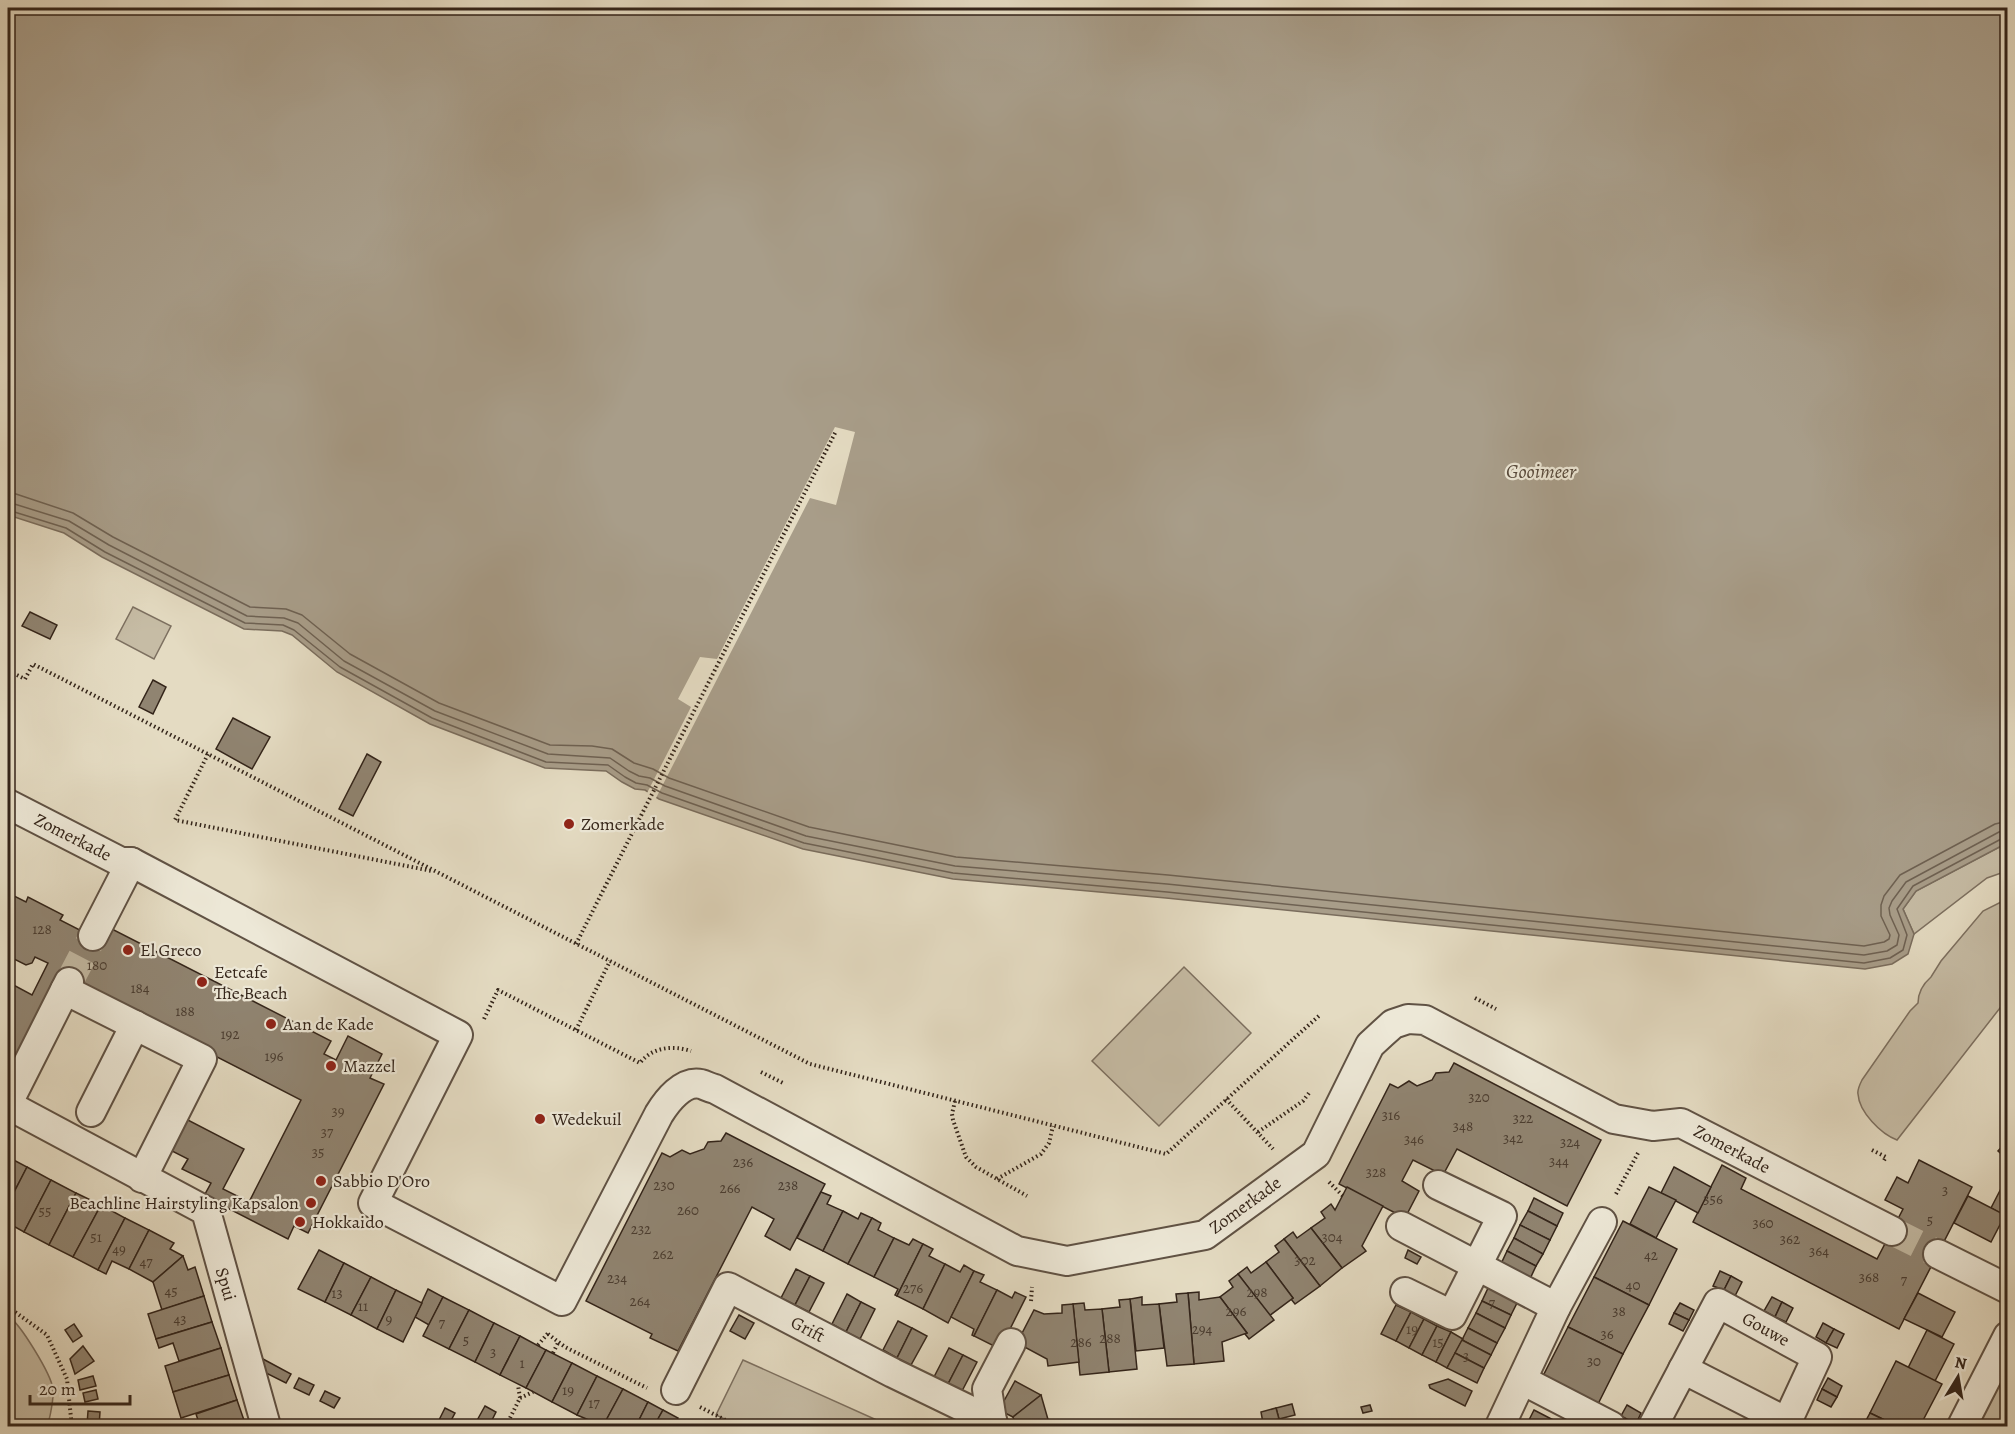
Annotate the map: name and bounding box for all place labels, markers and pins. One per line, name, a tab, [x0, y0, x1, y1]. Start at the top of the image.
place label: Zomerkade	[581, 812, 664, 836]
marker: Zomerkade	[562, 817, 576, 831]
place label: El Greco	[140, 938, 201, 962]
marker: El Greco	[121, 943, 135, 957]
place label: Eetcafe The Beach	[214, 960, 288, 1005]
marker: Eetcafe The Beach	[195, 975, 209, 989]
place label: Aan de Kade	[282, 1012, 374, 1036]
marker: Aan de Kade	[264, 1017, 278, 1031]
place label: Mazzel	[343, 1054, 396, 1078]
marker: Mazzel	[324, 1059, 338, 1073]
place label: Wedekuil	[551, 1107, 622, 1131]
marker: Wedekuil	[533, 1112, 547, 1126]
place label: Sabbio D'Oro	[333, 1169, 430, 1193]
marker: Sabbio D'Oro	[314, 1174, 328, 1188]
place label: Beachline Hairstyling Kapsalon	[69, 1191, 299, 1215]
marker: Beachline Hairstyling Kapsalon	[304, 1196, 318, 1210]
place label: Hokkaido	[312, 1210, 384, 1234]
marker: Hokkaido	[293, 1215, 307, 1229]

